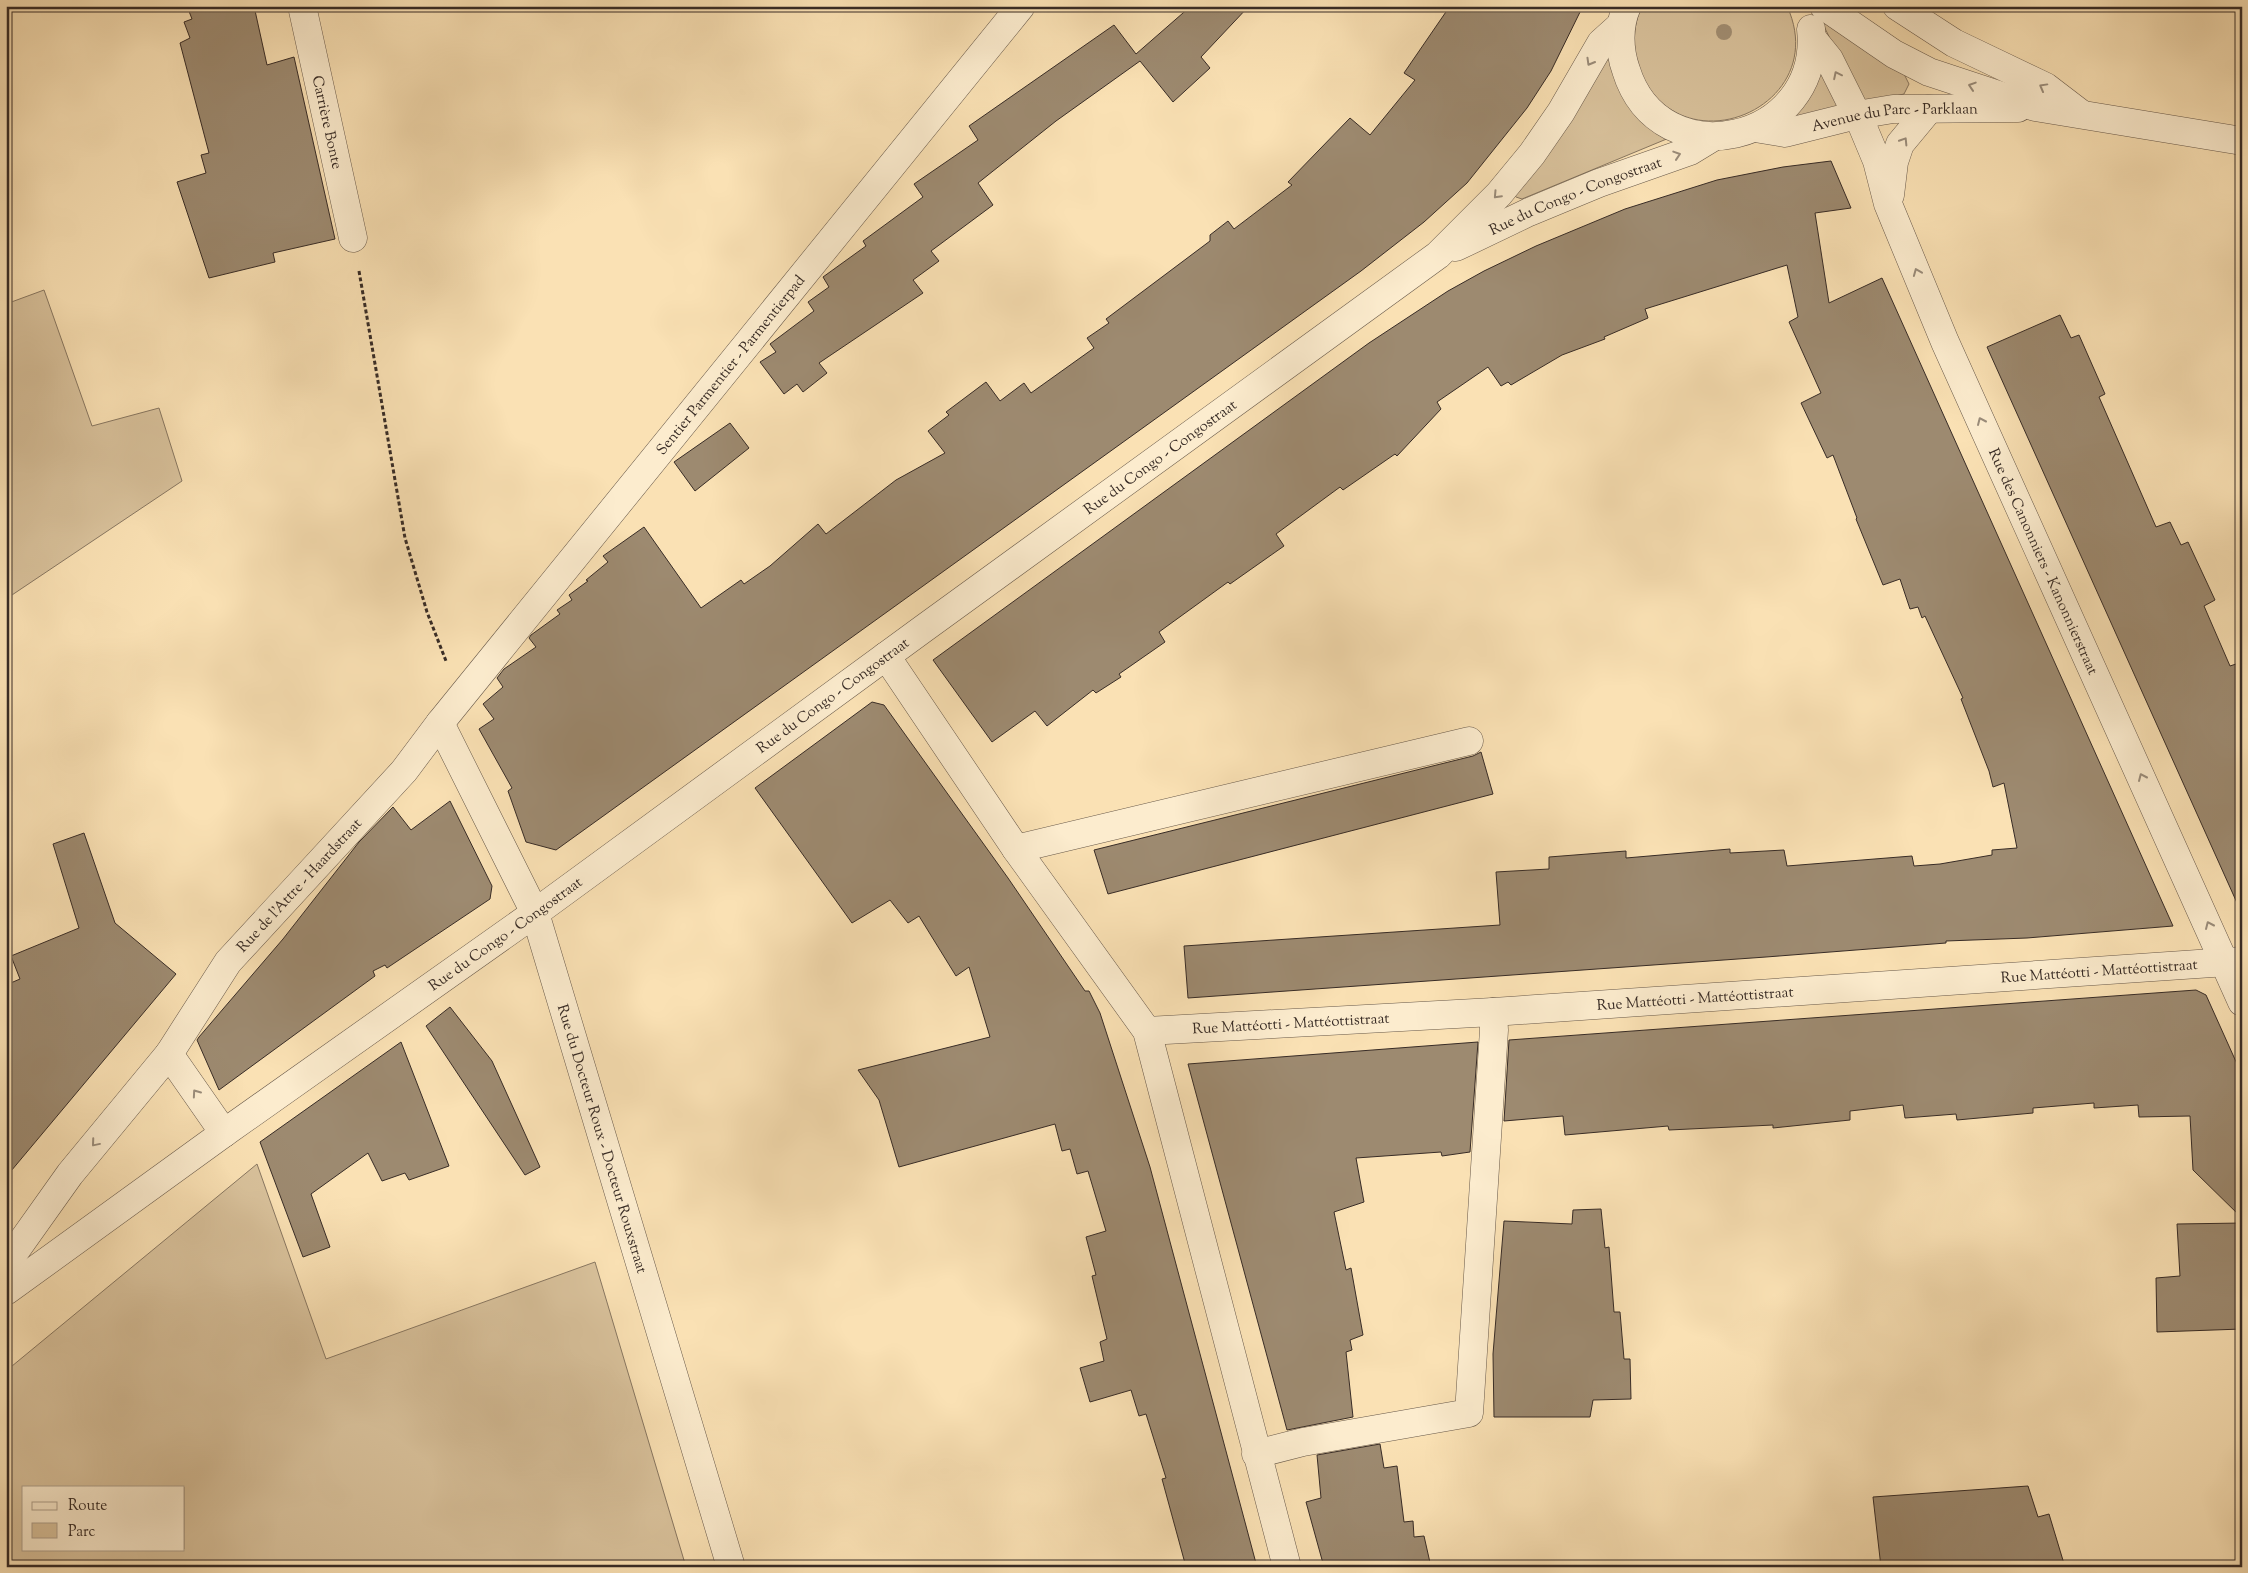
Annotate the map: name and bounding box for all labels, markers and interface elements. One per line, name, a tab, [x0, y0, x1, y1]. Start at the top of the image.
one-way arrow	[1586, 56, 1596, 65]
one-way arrow	[1833, 71, 1843, 80]
street label: Carrière Bonte	[306, 74, 347, 171]
one-way arrow	[1969, 82, 1977, 92]
one-way arrow	[2040, 83, 2049, 93]
street label: Avenue du Parc - Parklaan	[1810, 99, 1978, 138]
one-way arrow	[1897, 137, 1907, 146]
one-way arrow	[1672, 151, 1680, 161]
street label: Rue du Congo - Congostraat	[1486, 153, 1665, 242]
one-way arrow	[1494, 189, 1503, 198]
one-way arrow	[1912, 269, 1922, 277]
street label: Sentier Parmentier - Parmentierpad	[652, 271, 811, 460]
street label: Rue du Congo - Congostraat	[1080, 395, 1242, 521]
one-way arrow	[1978, 418, 1988, 427]
street label: Rue des Canonniers - Kanonnierstraat	[1982, 445, 2102, 678]
street label: Rue du Congo - Congostraat	[753, 633, 914, 759]
one-way arrow	[2137, 773, 2148, 782]
street label: Rue de l'Attre - Haardstraat	[233, 814, 367, 958]
street label: Rue du Congo - Congostraat	[425, 873, 587, 997]
one-way arrow	[2204, 921, 2215, 930]
street label: Rue Mattéotti - Mattéottistraat	[2000, 955, 2198, 989]
street label: Rue Mattéotti - Mattéottistraat	[1596, 983, 1794, 1017]
street label: Rue du Docteur Roux - Docteur Rouxstraat	[551, 1002, 651, 1276]
street label: Rue Mattéotti - Mattéottistraat	[1192, 1009, 1390, 1040]
one-way arrow	[193, 1089, 202, 1099]
one-way arrow	[93, 1137, 101, 1146]
legend	[22, 1486, 185, 1550]
text: Route	[68, 1496, 107, 1517]
text: Parc	[68, 1522, 96, 1543]

